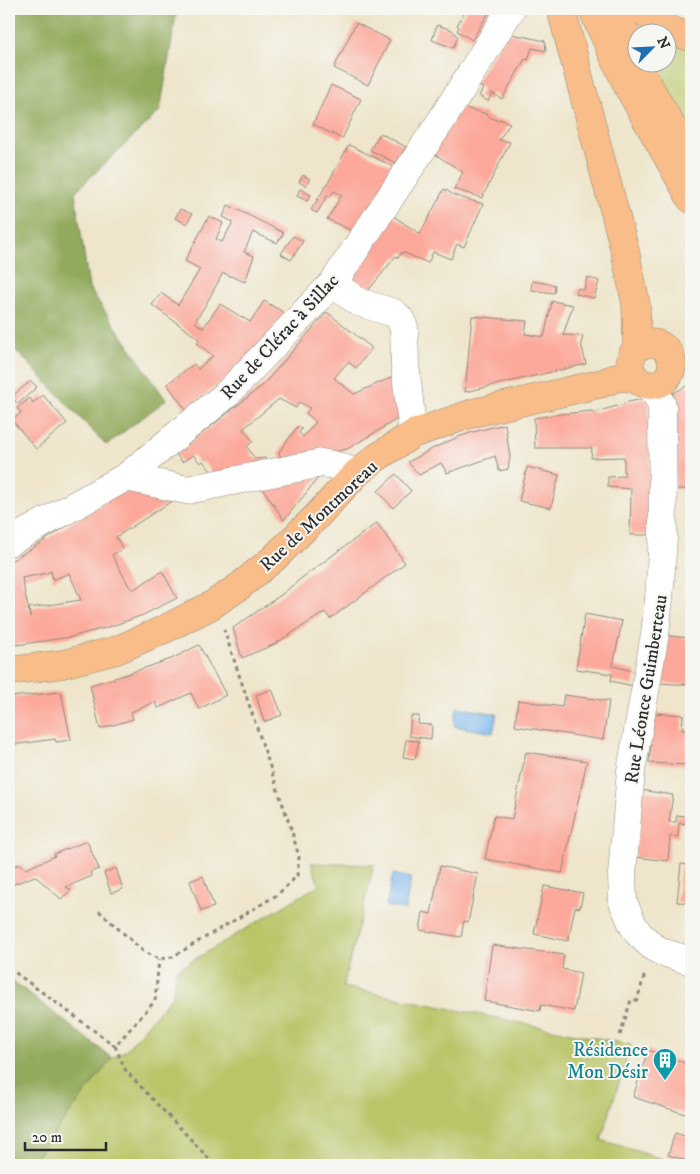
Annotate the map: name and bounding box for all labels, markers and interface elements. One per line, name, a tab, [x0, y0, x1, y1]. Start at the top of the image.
north arrow	[628, 22, 678, 72]
text: N	[652, 34, 674, 52]
street label: Rue de Clérac à Sillac	[216, 269, 344, 405]
street label: Rue de Montmoreau	[255, 456, 383, 577]
street label: Rue Léonce Guimberteau	[620, 593, 673, 785]
place label: Résidence Mon Désir	[567, 1039, 648, 1084]
building icon: Résidence Mon Désir	[652, 1047, 678, 1081]
scale bar	[25, 1119, 106, 1151]
text: 20 m	[32, 1128, 62, 1147]

